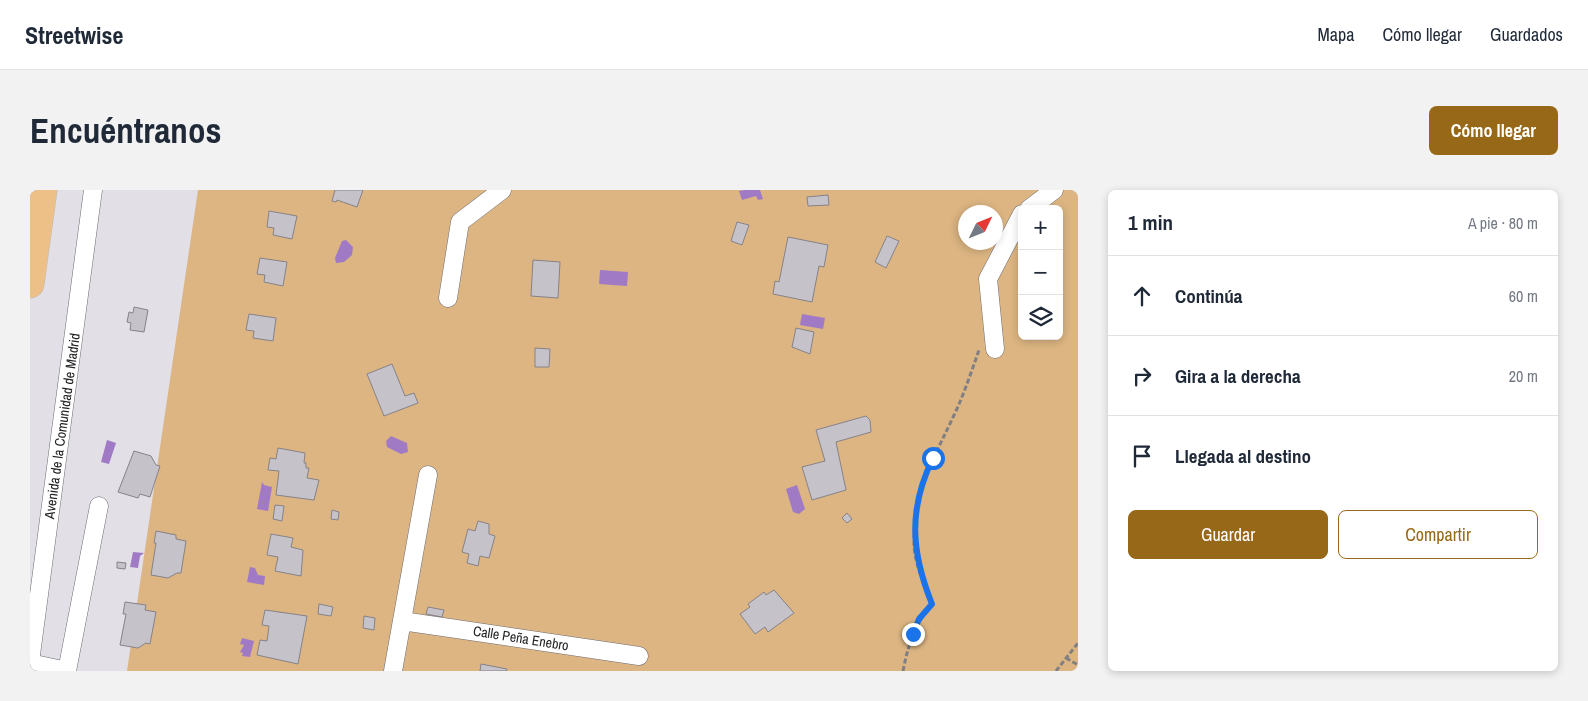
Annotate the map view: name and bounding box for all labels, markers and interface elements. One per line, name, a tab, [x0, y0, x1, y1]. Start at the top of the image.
text: Streetwise	[25, 19, 123, 51]
text: Mapa	[1317, 22, 1354, 47]
text: Cómo llegar	[1382, 22, 1462, 47]
text: Guardados	[1490, 22, 1563, 47]
button: Cómo llegar	[1429, 106, 1558, 155]
text: Encuéntranos	[30, 107, 221, 154]
north arrow	[958, 205, 1003, 250]
map controls	[1018, 205, 1063, 340]
button: +	[1018, 205, 1063, 250]
text: 1 min	[1128, 208, 1173, 237]
text: A pie · 80 m	[1468, 212, 1538, 234]
button: −	[1018, 250, 1063, 295]
icon: ahead	[1128, 282, 1156, 310]
text: Continúa	[1175, 283, 1243, 309]
text: 60 m	[1509, 285, 1538, 307]
button: layers	[1018, 295, 1063, 340]
street label: Avenida de la Comunidad de Madrid	[40, 332, 84, 521]
icon: right	[1128, 362, 1156, 390]
text: Gira a la derecha	[1175, 363, 1301, 389]
text: 20 m	[1509, 365, 1538, 387]
icon: arrive	[1128, 442, 1156, 470]
text: Llegada al destino	[1175, 443, 1311, 469]
route start	[922, 447, 945, 470]
button: Guardar	[1128, 510, 1328, 559]
button: Compartir	[1338, 510, 1538, 559]
street label: Calle Peña Enebro	[472, 622, 570, 654]
route end	[902, 623, 925, 646]

